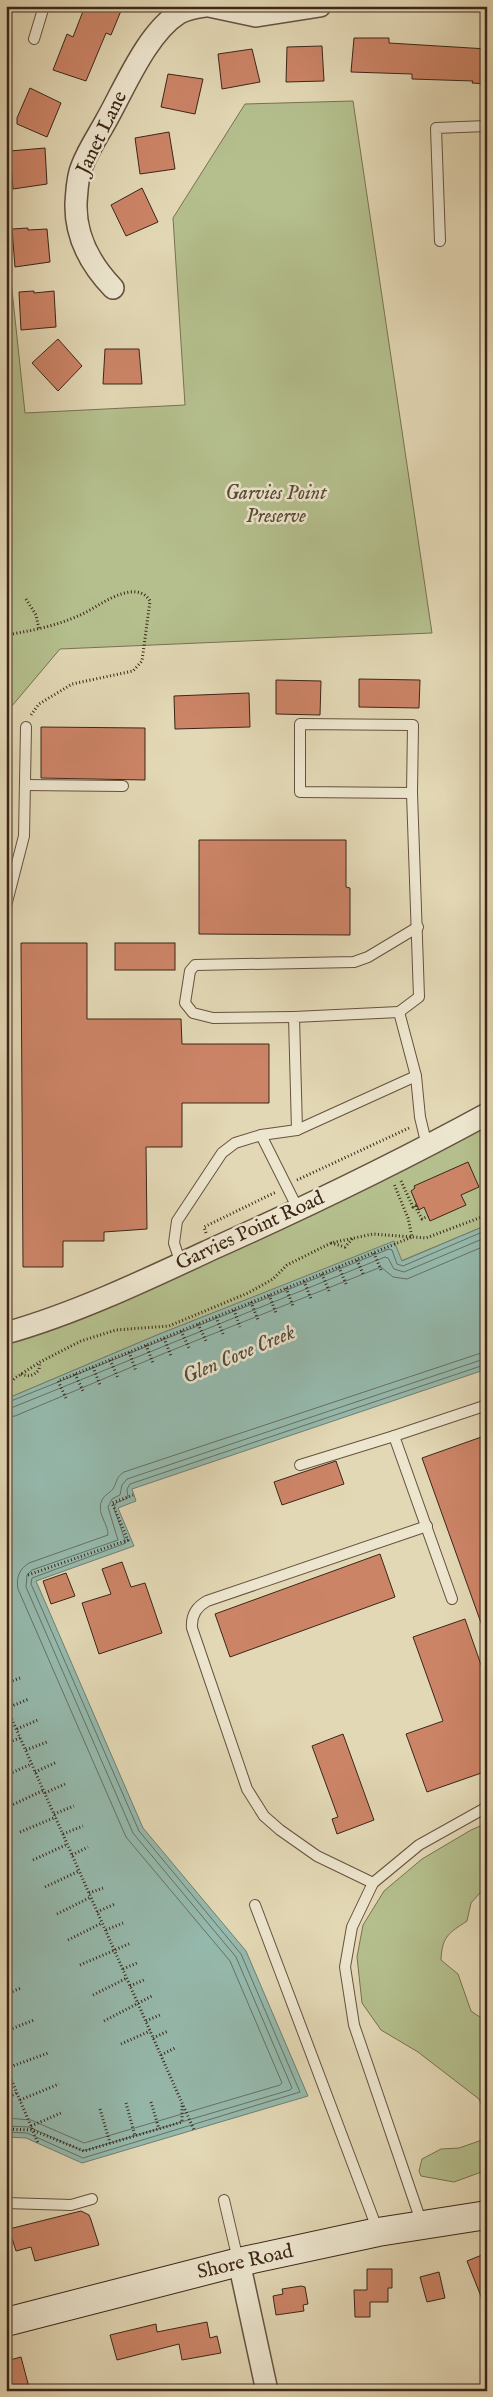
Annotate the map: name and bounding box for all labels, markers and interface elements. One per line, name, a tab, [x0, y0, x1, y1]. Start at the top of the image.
street label: Janet Lane	[70, 87, 133, 181]
park label: Garvies Point Preserve	[225, 481, 328, 529]
street label: Garvies Point Road	[172, 1186, 328, 1276]
water label: Glen Cove Creek	[179, 1319, 300, 1391]
street label: Shore Road	[195, 2239, 296, 2285]

